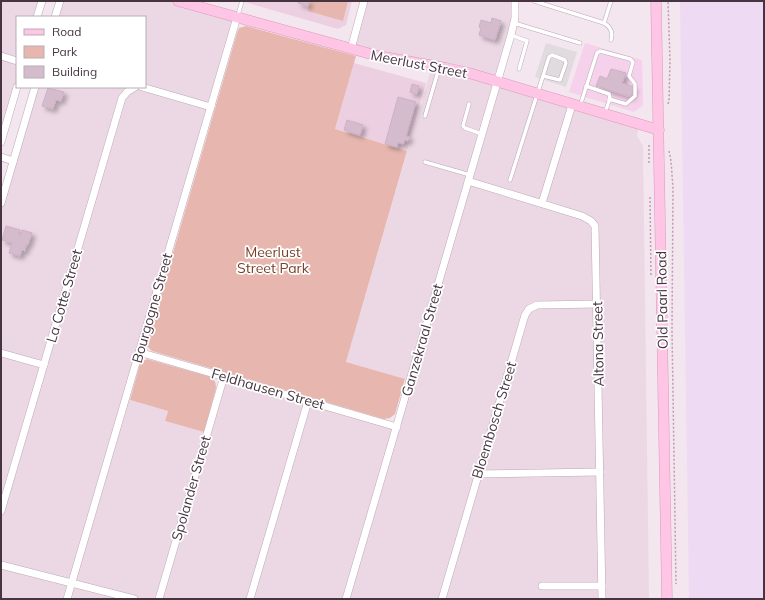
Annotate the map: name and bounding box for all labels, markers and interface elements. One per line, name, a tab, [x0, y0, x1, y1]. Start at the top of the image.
legend	[16, 16, 146, 88]
text: Road	[52, 24, 81, 39]
text: Park	[52, 44, 78, 59]
street label: Meerlust Street	[369, 46, 469, 82]
text: Building	[52, 64, 97, 79]
park label: Meerlust Street Park	[237, 243, 310, 277]
street label: La Cotte Street	[42, 247, 86, 345]
street label: Bourgogne Street	[128, 251, 176, 365]
street label: Old Paarl Road	[652, 251, 672, 349]
street label: Ganzekraal Street	[397, 282, 447, 398]
street label: Altona Street	[588, 301, 608, 387]
street label: Bloembosch Street	[468, 359, 520, 481]
street label: Feldhausen Street	[209, 364, 327, 414]
street label: Spolander Street	[167, 433, 215, 543]

